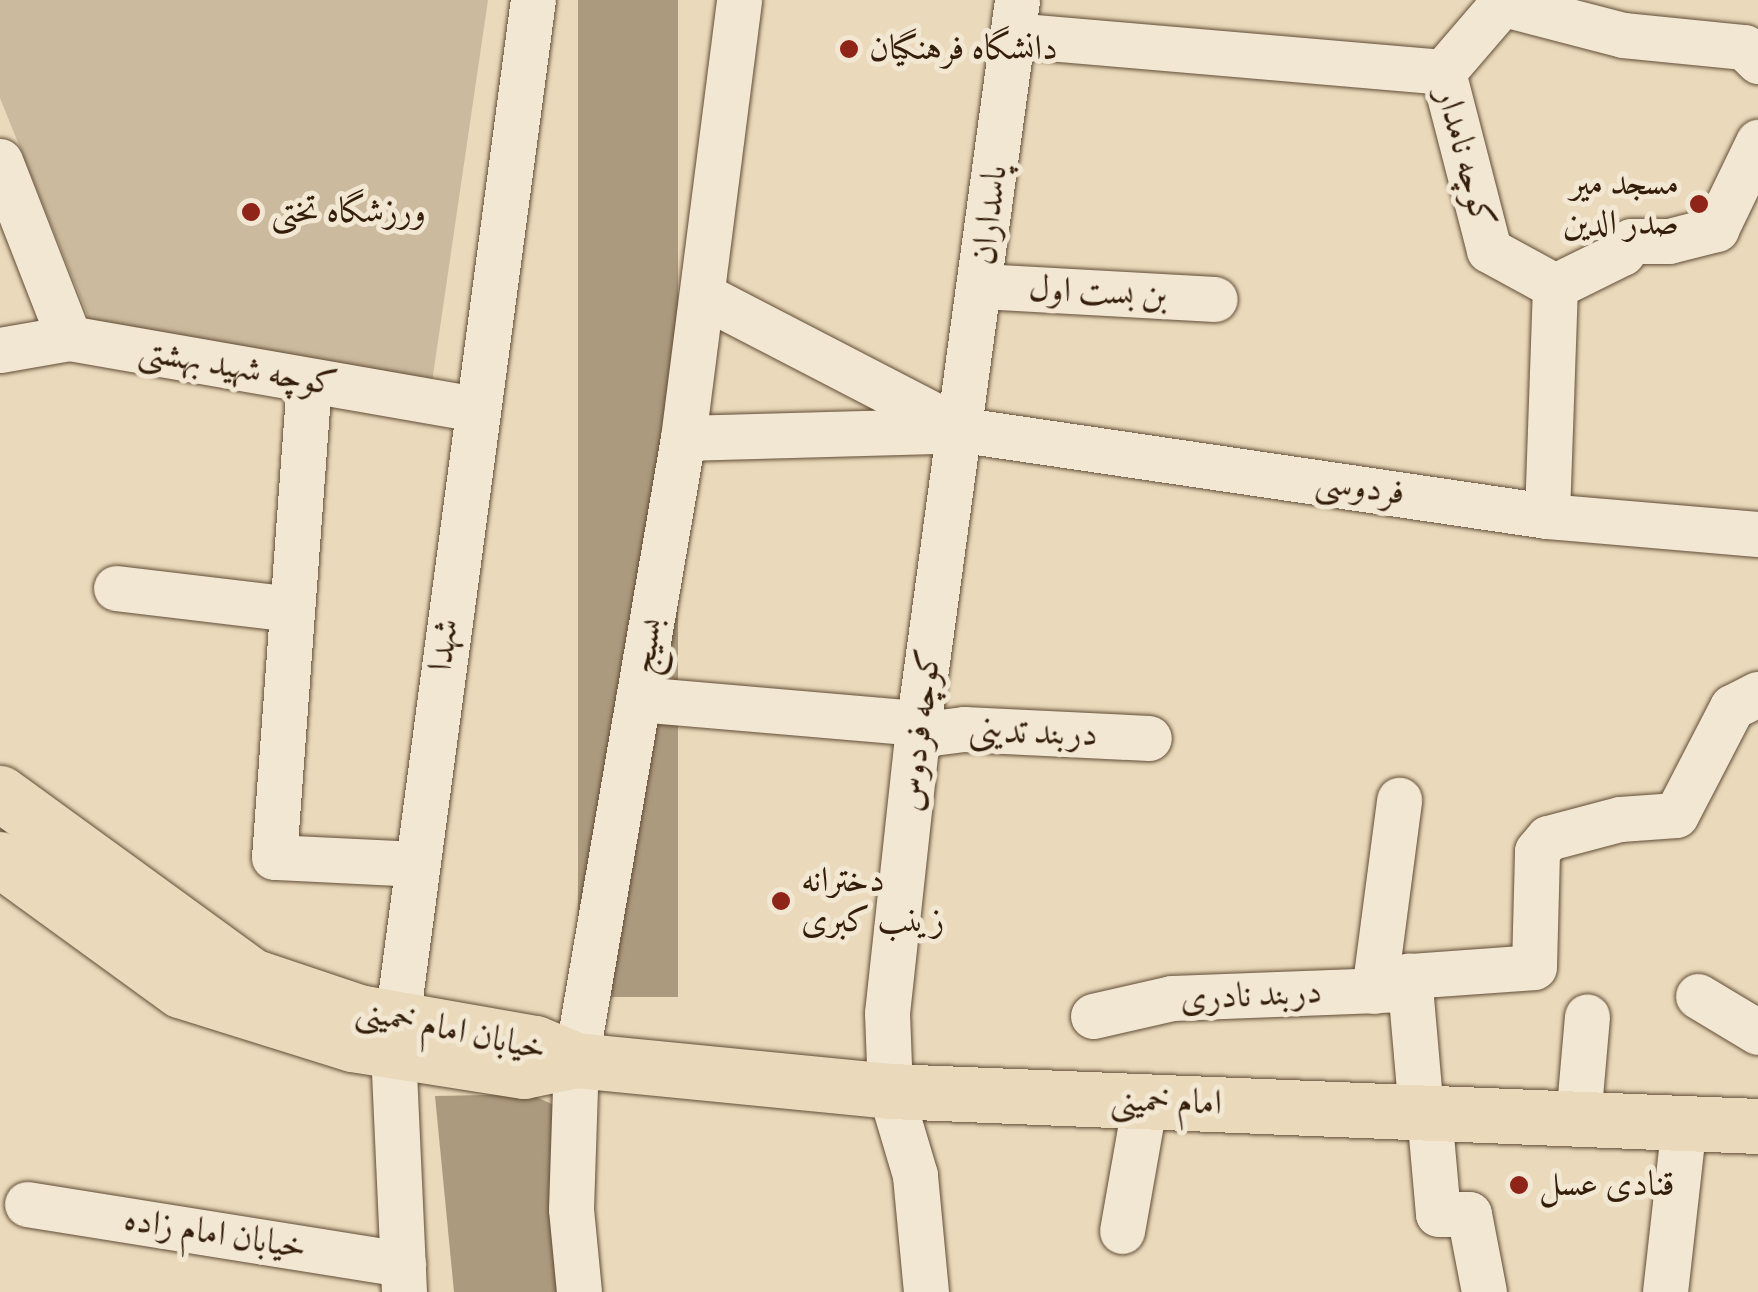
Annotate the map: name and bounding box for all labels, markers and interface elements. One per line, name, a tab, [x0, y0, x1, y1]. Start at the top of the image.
place label: دانشگاه فرهنگیان	[869, 28, 1058, 70]
marker: دانشگاه فرهنگیان	[838, 38, 860, 60]
street label: کوچه نامدار	[1426, 83, 1504, 233]
street label: پاسداران	[963, 163, 1017, 267]
place label: مسجد میر صدر الدین	[1563, 163, 1679, 245]
place label: ورزشگاه تختی	[271, 191, 426, 233]
marker: مسجد میر صدر الدین	[1688, 193, 1710, 215]
marker: ورزشگاه تختی	[240, 201, 262, 223]
street label: بن بست اول	[1027, 268, 1169, 318]
street label: کوچه شهید بهشتی	[135, 330, 341, 406]
street label: فردوسی	[1313, 461, 1407, 515]
street label: بسیج	[621, 615, 673, 677]
street label: شهدا	[420, 617, 468, 673]
street label: کوچه فردوس	[889, 646, 951, 814]
street label: دربند تدینی	[968, 710, 1098, 756]
place label: دخترانه زینب کبری	[801, 860, 945, 942]
marker: دخترانه زینب کبری	[770, 890, 792, 912]
street label: دربند نادری	[1179, 971, 1323, 1021]
street label: خیابان امام خمینی	[352, 989, 550, 1071]
street label: امام خمینی	[1109, 1079, 1223, 1125]
place label: قنادی عسل	[1539, 1164, 1675, 1206]
marker: قنادی عسل	[1508, 1174, 1530, 1196]
street label: خیابان امام زاده	[121, 1199, 309, 1269]

